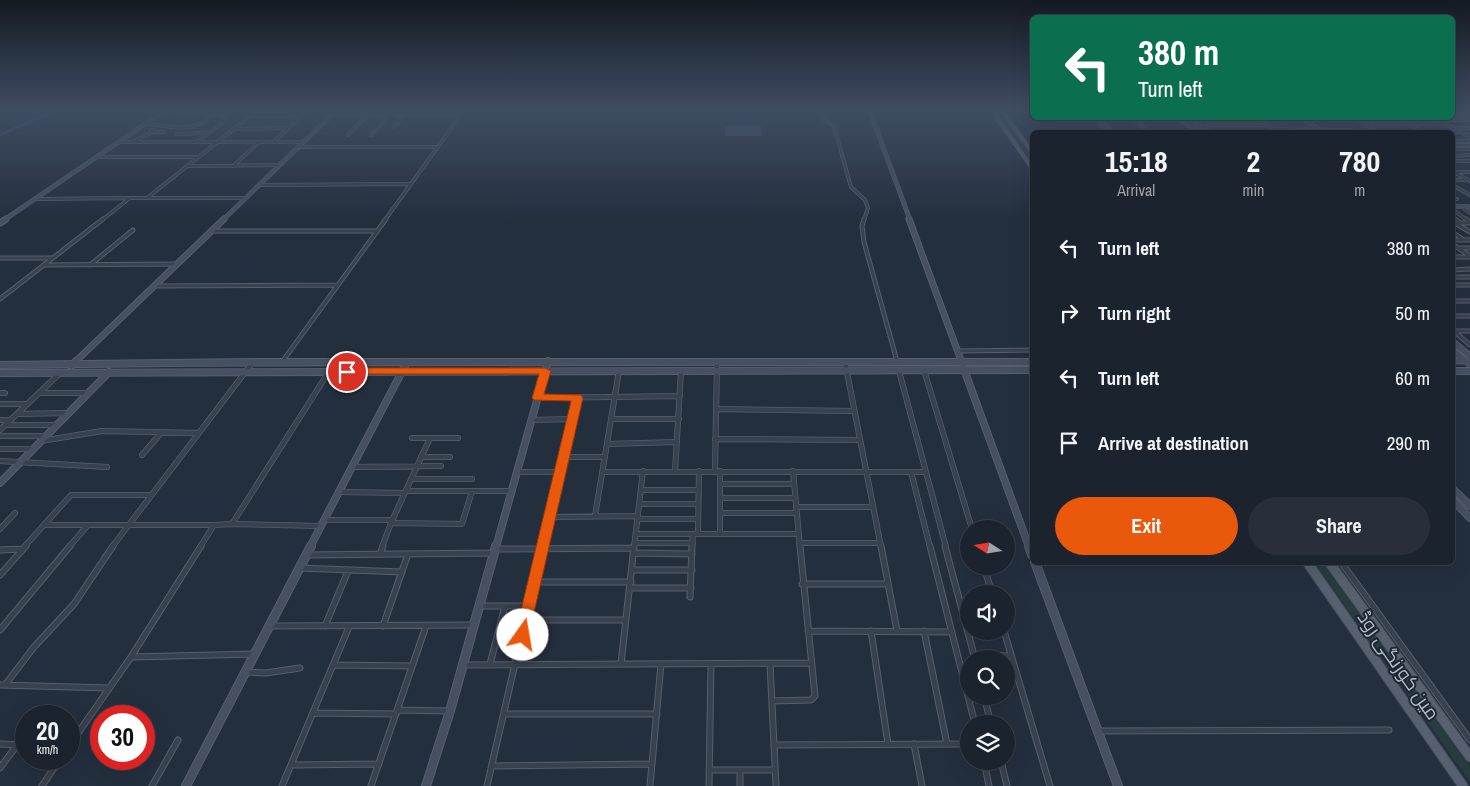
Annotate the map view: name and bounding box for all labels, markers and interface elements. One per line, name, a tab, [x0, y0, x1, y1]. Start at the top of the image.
text: 380 m	[1138, 29, 1219, 76]
icon: left	[1055, 35, 1120, 100]
text: Turn left	[1138, 74, 1203, 104]
text: 15:18	[1105, 141, 1168, 181]
text: 2	[1247, 141, 1260, 181]
text: 780	[1339, 141, 1380, 181]
text: Arrival	[1117, 179, 1155, 201]
text: min	[1242, 179, 1264, 201]
text: m	[1354, 179, 1365, 201]
icon: left	[1055, 234, 1083, 262]
text: Turn left	[1098, 235, 1159, 261]
text: 380 m	[1387, 235, 1430, 261]
icon: right	[1055, 299, 1083, 327]
text: Turn right	[1098, 300, 1170, 326]
text: 50 m	[1395, 300, 1430, 326]
pin	[326, 351, 368, 393]
icon: arrive	[333, 358, 361, 386]
icon: left	[1055, 364, 1083, 392]
text: Turn left	[1098, 365, 1159, 391]
text: 60 m	[1395, 365, 1430, 391]
icon: arrive	[1055, 429, 1083, 457]
text: Arrive at destination	[1098, 430, 1249, 456]
text: 290 m	[1387, 430, 1430, 456]
button: Exit	[1055, 497, 1238, 555]
button: Share	[1248, 497, 1430, 555]
north arrow	[960, 520, 1015, 575]
map controls	[960, 520, 1015, 770]
button: sound	[960, 585, 1015, 640]
street label: مین کورنگی روڈ	[1352, 605, 1446, 725]
position arrow	[496, 608, 548, 660]
button: search	[960, 650, 1015, 705]
speed limit sign: 30	[90, 705, 155, 770]
text: 20	[36, 714, 59, 748]
button: layers	[960, 715, 1015, 770]
text: km/h	[37, 742, 58, 758]

